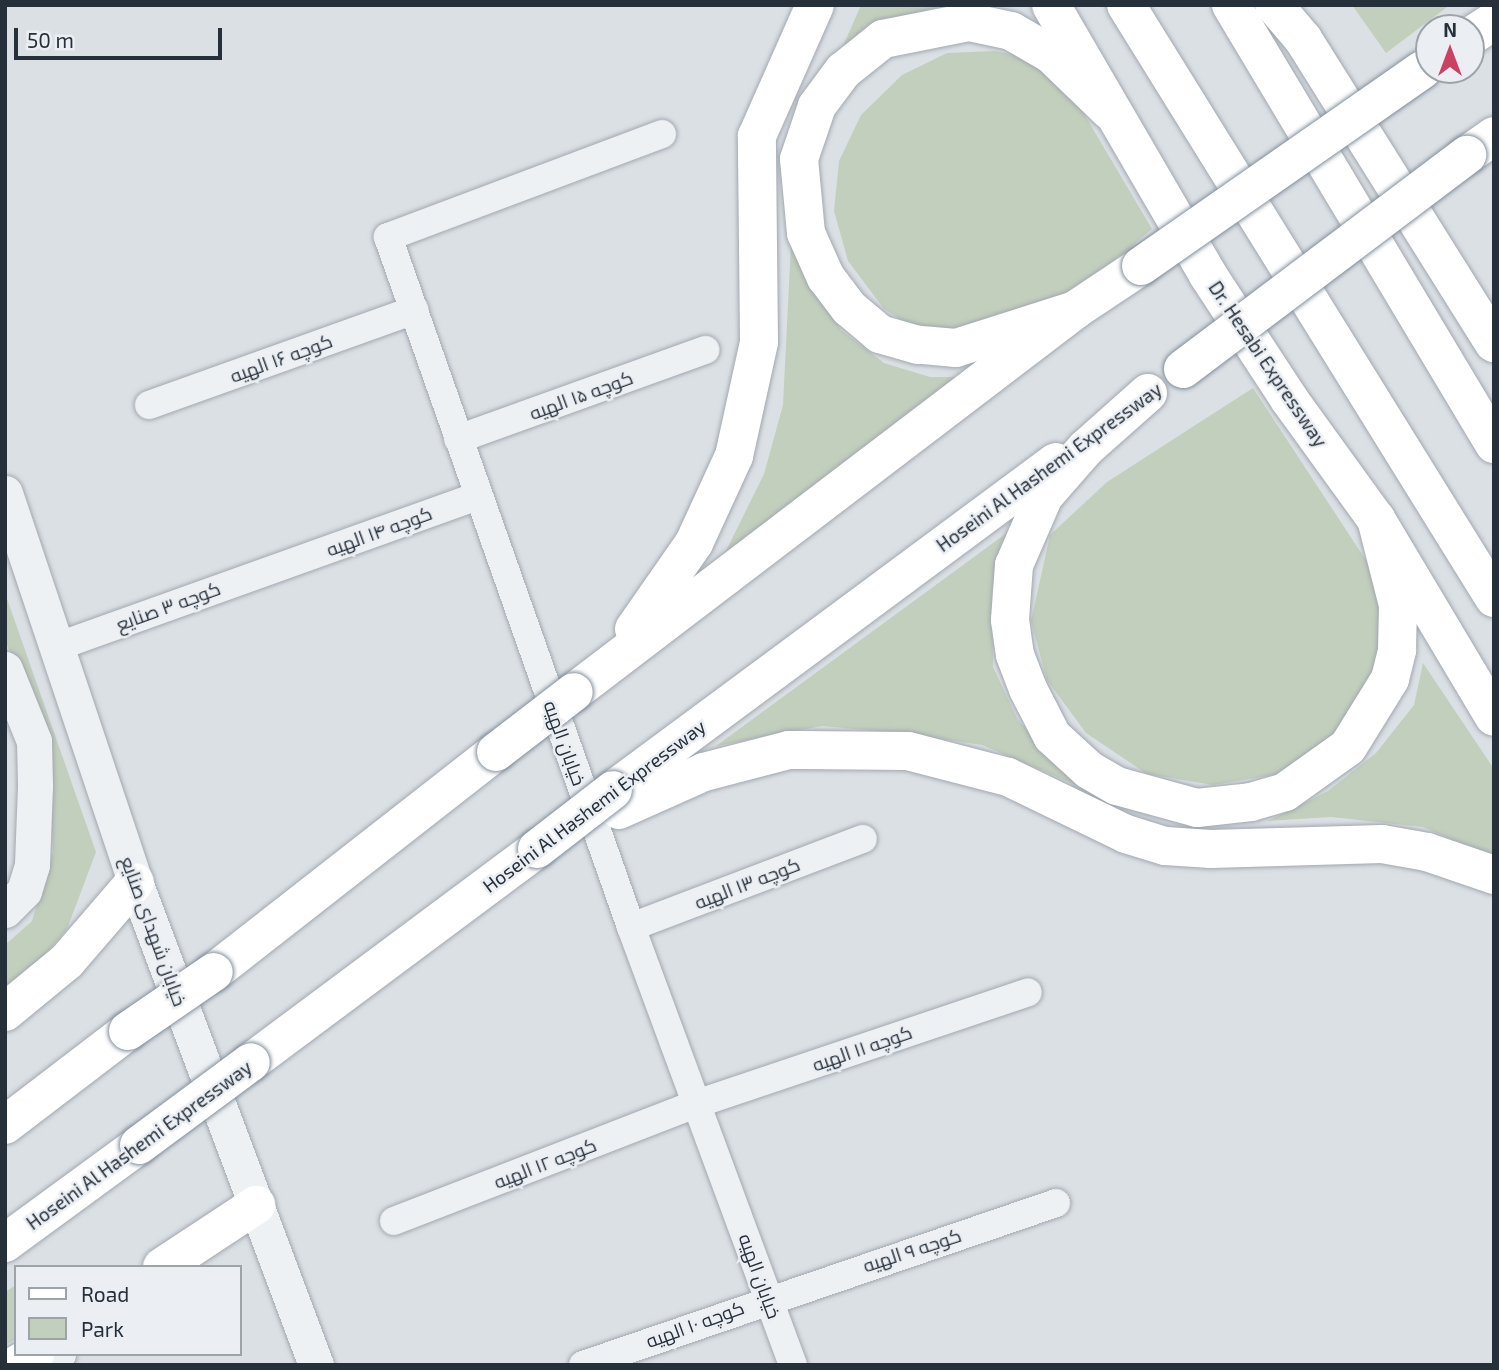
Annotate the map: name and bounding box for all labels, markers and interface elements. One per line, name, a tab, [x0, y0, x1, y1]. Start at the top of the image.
scale bar	[18, 14, 226, 58]
north arrow	[1415, 14, 1485, 84]
text: N	[1443, 18, 1457, 41]
text: 50 m	[27, 27, 74, 52]
street label: Dr. Hesabi Expressway	[1204, 277, 1332, 451]
street label: کوچه ۱۶ الهیه	[227, 329, 335, 387]
street label: کوچه ۱۵ الهیه	[526, 366, 636, 424]
street label: Hoseini Al Hashemi Expressway	[931, 377, 1167, 557]
street label: کوچه ۱۴ الهیه	[323, 501, 435, 561]
street label: کوچه ۳ صنایع	[113, 577, 223, 635]
street label: خیابان الهیه	[539, 697, 591, 789]
street label: Hoseini Al Hashemi Expressway	[478, 714, 710, 898]
street label: کوچه ۱۳ الهیه	[691, 852, 803, 914]
street label: خیابان شهدای صنایع	[116, 853, 192, 1009]
street label: کوچه ۱۱ الهیه	[809, 1020, 915, 1076]
street label: Hoseini Al Hashemi Expressway	[21, 1055, 257, 1235]
street label: کوچه ۱۲ الهیه	[490, 1133, 600, 1193]
street label: کوچه ۹ الهیه	[860, 1223, 964, 1277]
street label: خیابان الهیه	[734, 1230, 786, 1322]
legend	[14, 1265, 242, 1356]
text: Road	[81, 1281, 129, 1306]
street label: کوچه ۱۰ الهیه	[643, 1296, 747, 1352]
text: Park	[81, 1316, 124, 1341]

